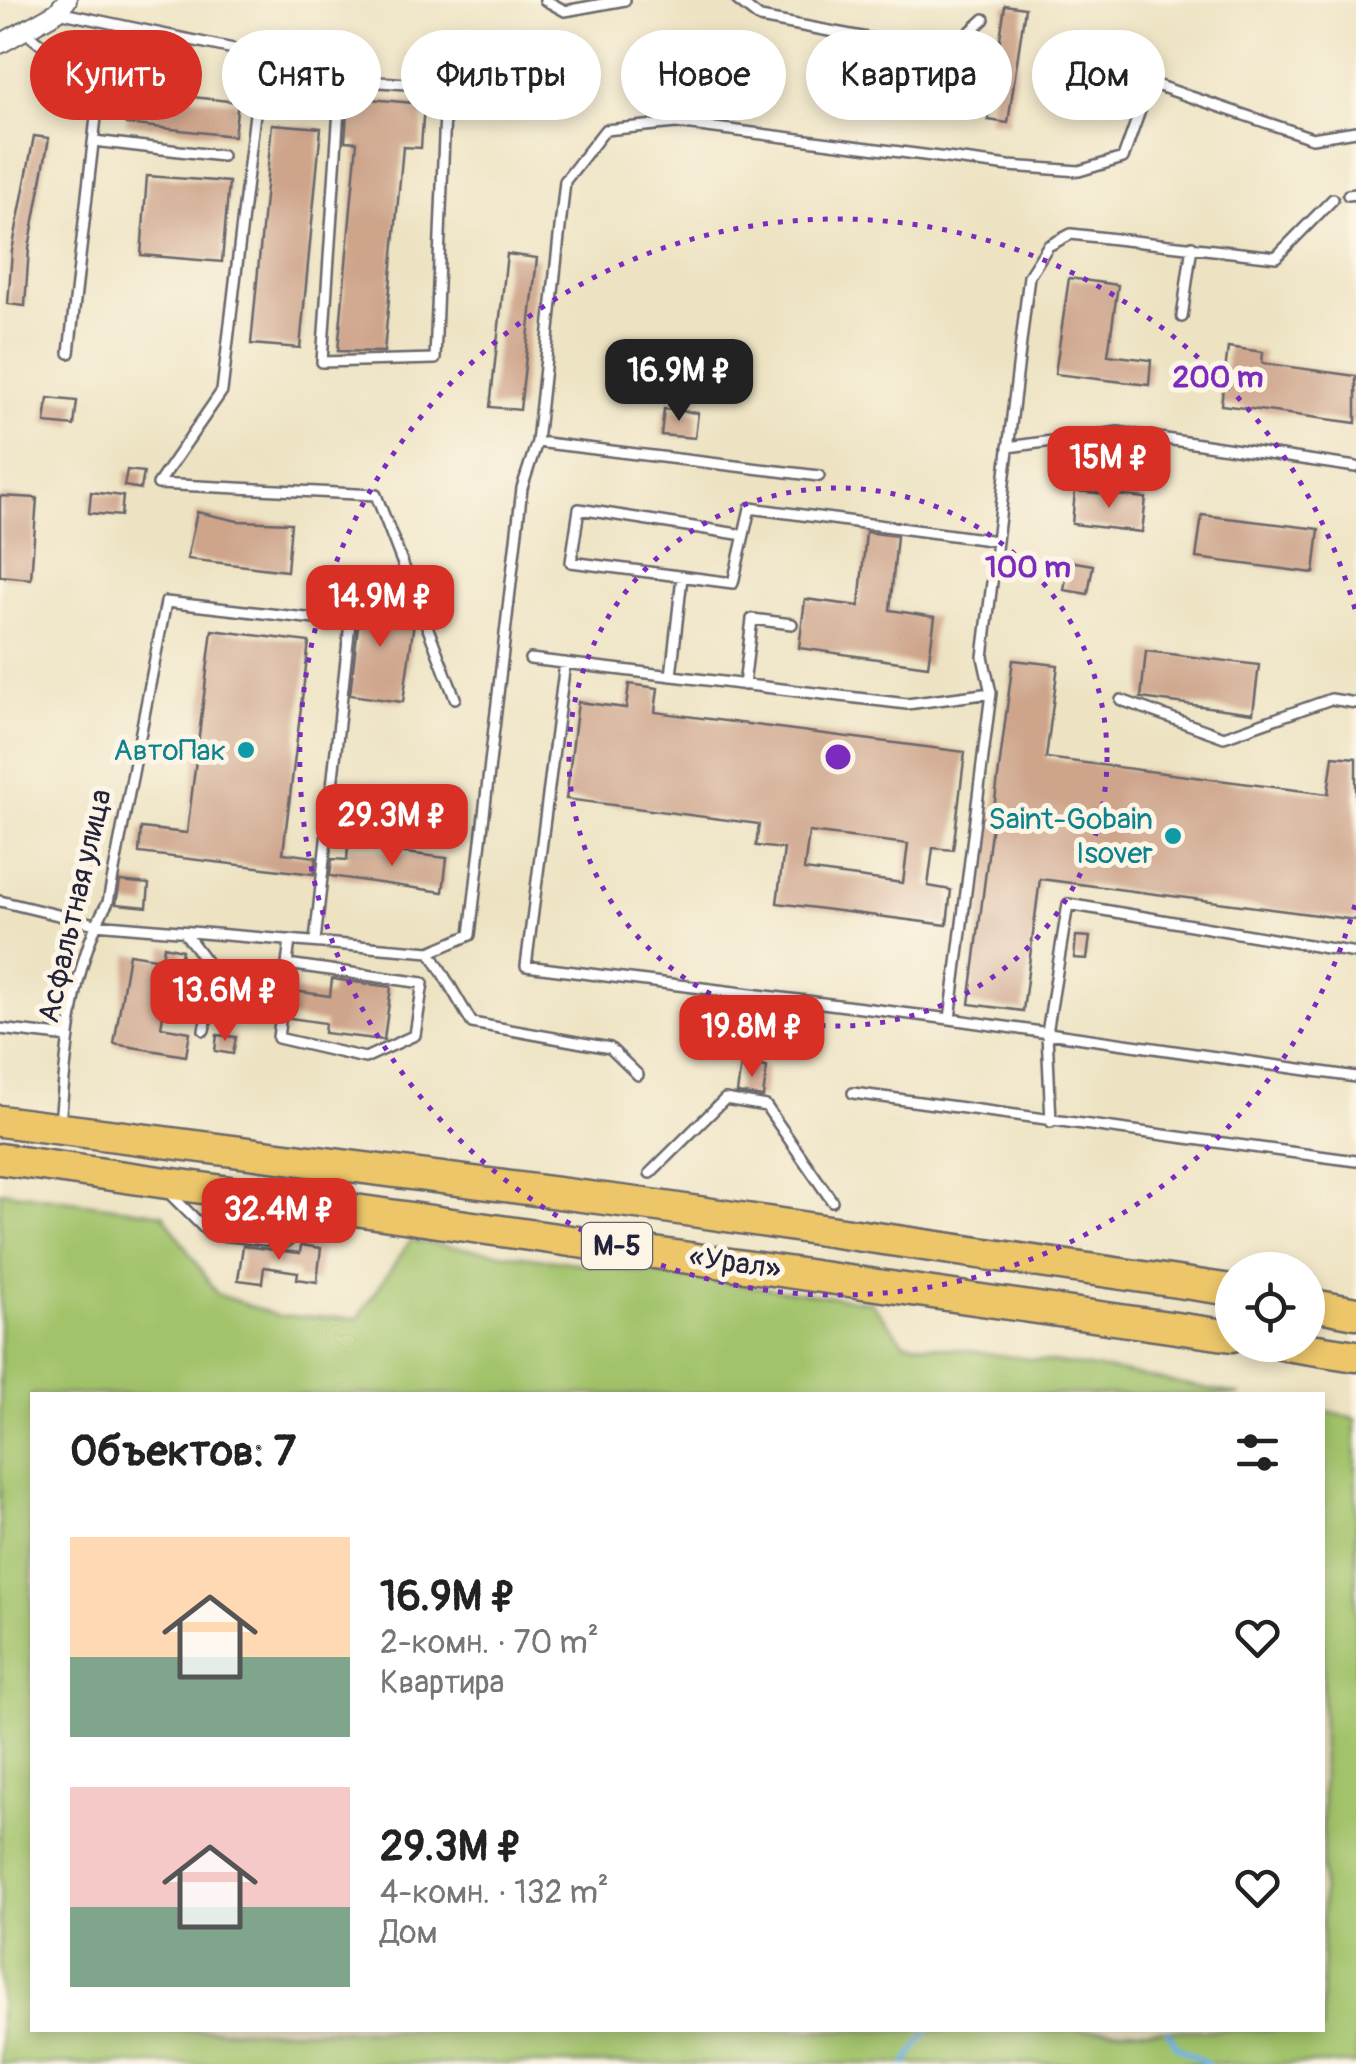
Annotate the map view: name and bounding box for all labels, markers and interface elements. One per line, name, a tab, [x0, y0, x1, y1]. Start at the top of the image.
chip: Купить	[30, 30, 202, 120]
chip: Снять	[222, 30, 381, 120]
chip: Фильтры	[401, 30, 601, 120]
chip: Новое	[621, 30, 786, 120]
chip: Квартира	[806, 30, 1012, 120]
chip: Дом	[1032, 30, 1165, 120]
pin: 16.9M ₽	[587, 339, 771, 424]
text: 16.9M ₽	[627, 351, 731, 391]
text: 200 m	[1173, 359, 1263, 396]
pin: 15M ₽	[1039, 426, 1179, 511]
text: 15M ₽	[1069, 438, 1149, 478]
text: 100 m	[985, 549, 1071, 586]
pin: 14.9M ₽	[288, 565, 472, 650]
text: 14.9M ₽	[328, 577, 432, 617]
place label: АвтоПак	[113, 732, 226, 769]
marker: АвтоПак	[235, 739, 257, 761]
centre of rings	[820, 739, 856, 775]
pin: 29.3M ₽	[300, 784, 484, 869]
street label: Асфальтная улица	[30, 786, 120, 1026]
text: 29.3M ₽	[338, 796, 446, 836]
place label: Saint-Gobain Isover	[988, 801, 1153, 872]
marker: Saint-Gobain Isover	[1162, 825, 1184, 847]
pin: 13.6M ₽	[133, 959, 317, 1044]
text: 13.6M ₽	[172, 971, 278, 1011]
pin: 19.8M ₽	[660, 995, 844, 1080]
text: 19.8M ₽	[701, 1007, 803, 1047]
pin: 32.4M ₽	[187, 1178, 371, 1263]
text: 32.4M ₽	[224, 1190, 334, 1230]
road number: М-5	[582, 1223, 652, 1269]
street label: «Урал»	[687, 1238, 783, 1288]
map controls	[1215, 1252, 1325, 1362]
button: locate	[1215, 1252, 1325, 1362]
icon: filters	[1230, 1425, 1285, 1480]
text: Объектов: 7	[70, 1426, 296, 1478]
text: 16.9M ₽	[380, 1571, 516, 1623]
icon: home	[150, 1577, 270, 1697]
icon: heart	[1230, 1610, 1285, 1665]
text: 2-комн. · 70 m²	[380, 1623, 599, 1663]
text: Квартира	[380, 1663, 504, 1703]
text: 29.3M ₽	[380, 1821, 522, 1873]
icon: home	[150, 1827, 270, 1947]
icon: heart	[1230, 1860, 1285, 1915]
text: 4-комн. · 132 m²	[380, 1873, 609, 1913]
text: Дом	[380, 1913, 437, 1953]

